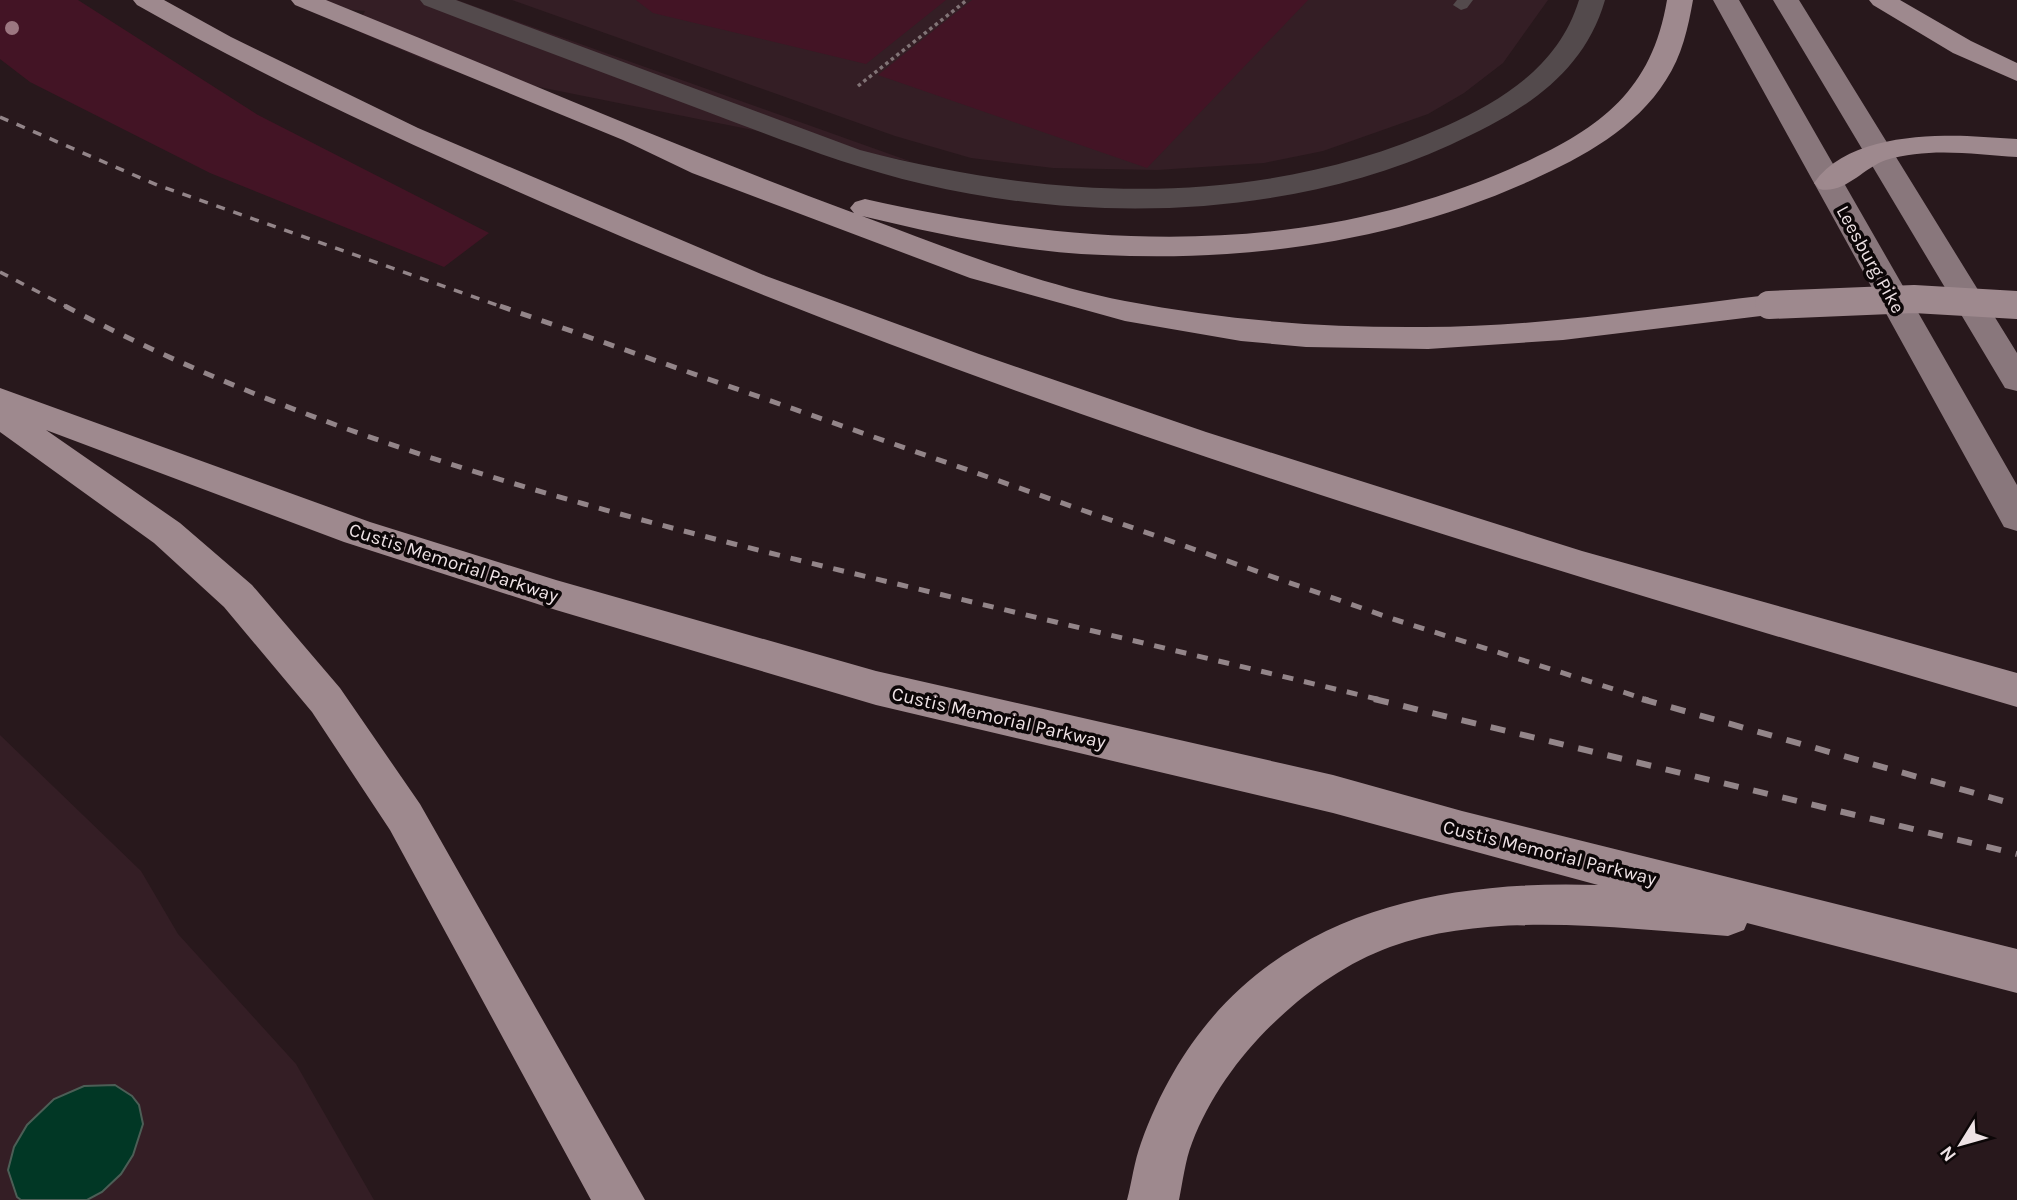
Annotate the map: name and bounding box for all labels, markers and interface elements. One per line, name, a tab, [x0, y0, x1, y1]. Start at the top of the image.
street label: Leesburg Pike	[1832, 202, 1909, 317]
street label: Custis Memorial Parkway	[346, 519, 561, 607]
street label: Custis Memorial Parkway	[890, 683, 1108, 753]
street label: Custis Memorial Parkway	[1441, 816, 1659, 890]
north arrow	[1926, 1109, 1996, 1179]
text: N	[1935, 1142, 1961, 1166]

